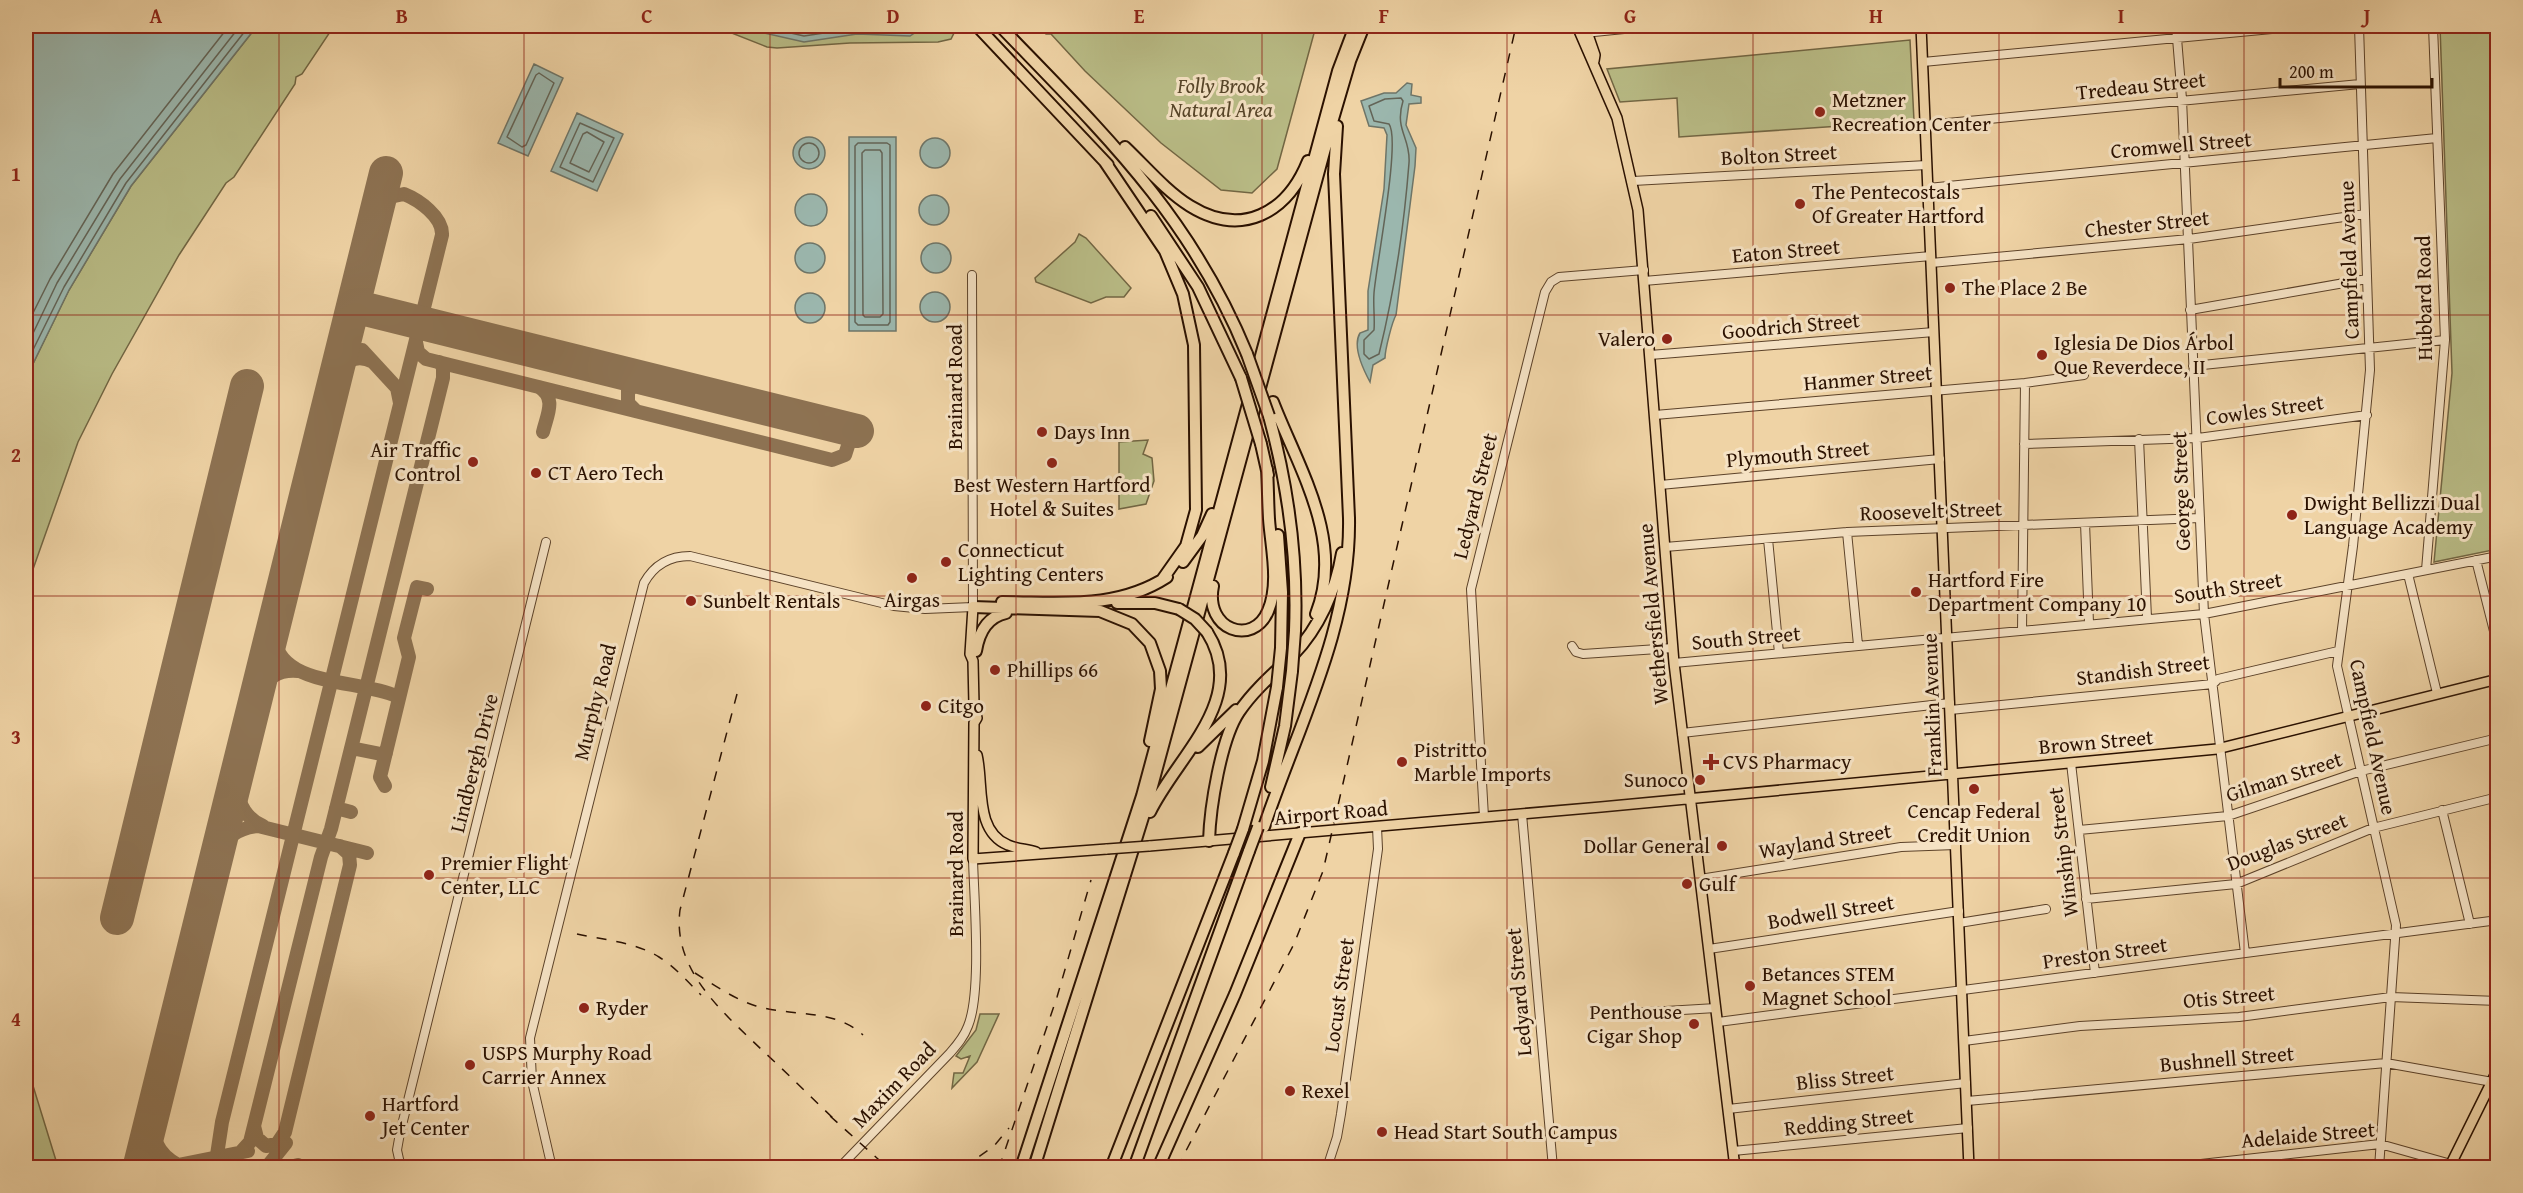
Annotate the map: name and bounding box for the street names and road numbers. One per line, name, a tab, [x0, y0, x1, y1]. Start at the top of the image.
street label: Tredeau Street	[2075, 63, 2208, 108]
street label: Cromwell Street	[2109, 123, 2253, 166]
street label: Bolton Street	[1720, 136, 1838, 173]
street label: Campfield Avenue	[2330, 180, 2367, 340]
street label: Chester Street	[2083, 201, 2211, 245]
street label: Eaton Street	[1731, 230, 1842, 271]
street label: Hubbard Road	[2407, 234, 2440, 361]
street label: Goodrich Street	[1721, 304, 1862, 347]
street label: Brainard Road	[939, 323, 970, 450]
street label: Hanmer Street	[1802, 356, 1934, 399]
street label: Cowles Street	[2204, 386, 2326, 433]
street label: Ledyard Street	[1444, 429, 1505, 562]
street label: George Street	[2163, 430, 2198, 551]
street label: Plymouth Street	[1725, 432, 1872, 475]
street label: Roosevelt Street	[1859, 493, 2003, 528]
street label: Wethersfield Avenue	[1629, 522, 1676, 706]
street label: South Street	[2172, 564, 2285, 611]
street label: South Street	[1690, 617, 1802, 658]
street label: Franklin Avenue	[1913, 632, 1950, 777]
street label: Murphy Road	[565, 639, 624, 764]
street label: Standish Street	[2074, 646, 2212, 693]
street label: Campfield Avenue	[2342, 656, 2405, 818]
street label: Lindbergh Drive	[441, 690, 506, 836]
street label: Brown Street	[2037, 721, 2155, 762]
street label: Gilman Street	[2222, 743, 2347, 810]
street label: Winship Street	[2039, 785, 2086, 919]
street label: Airport Road	[1273, 792, 1390, 833]
street label: Douglas Street	[2222, 804, 2352, 879]
street label: Brainard Road	[940, 810, 971, 937]
street label: Wayland Street	[1756, 815, 1894, 866]
street label: Bodwell Street	[1765, 886, 1897, 937]
street label: Ledyard Street	[1497, 926, 1540, 1058]
street label: Preston Street	[2041, 928, 2170, 977]
street label: Locust Street	[1315, 935, 1362, 1054]
street label: Otis Street	[2182, 977, 2277, 1016]
street label: Maxim Road	[844, 1034, 943, 1135]
street label: Bushnell Street	[2159, 1037, 2296, 1080]
street label: Bliss Street	[1795, 1057, 1896, 1098]
street label: Redding Street	[1783, 1099, 1916, 1144]
street label: Adelaide Street	[2240, 1113, 2377, 1156]

